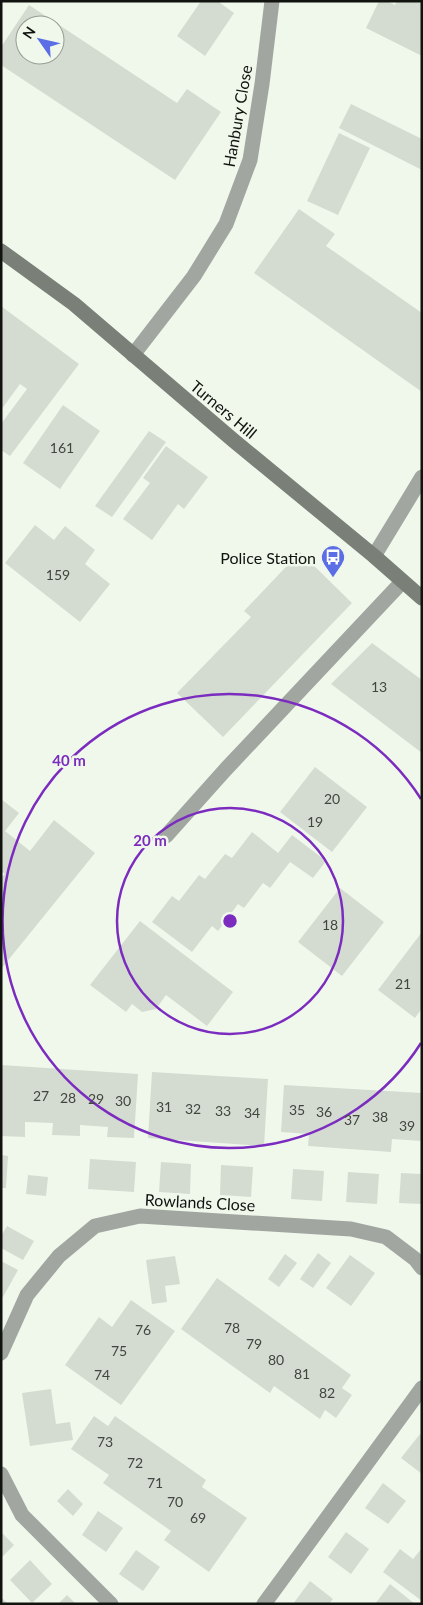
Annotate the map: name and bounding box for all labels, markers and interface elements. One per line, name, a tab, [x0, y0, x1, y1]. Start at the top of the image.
north arrow	[15, 15, 65, 65]
text: N	[19, 23, 39, 42]
street label: Hanbury Close	[219, 63, 255, 169]
street label: Turners Hill	[187, 376, 261, 442]
house number: 161	[50, 439, 74, 456]
bus stop icon: Police Station	[320, 544, 346, 578]
place label: Police Station	[220, 548, 316, 567]
house number: 159	[46, 566, 70, 583]
house number: 13	[371, 678, 387, 695]
text: 40 m	[52, 751, 86, 769]
house number: 20	[324, 790, 340, 807]
house number: 19	[307, 813, 323, 830]
text: 20 m	[133, 831, 167, 849]
centre of rings	[221, 912, 239, 930]
house number: 18	[322, 916, 338, 933]
house number: 21	[395, 975, 411, 992]
house number: 27	[33, 1087, 49, 1104]
house number: 28	[60, 1089, 76, 1106]
house number: 29	[88, 1090, 104, 1107]
house number: 30	[115, 1092, 131, 1109]
house number: 31	[156, 1098, 172, 1115]
house number: 32	[185, 1100, 201, 1117]
house number: 35	[289, 1101, 305, 1118]
house number: 33	[215, 1102, 231, 1119]
house number: 36	[316, 1103, 332, 1120]
house number: 34	[244, 1104, 260, 1121]
house number: 38	[372, 1108, 388, 1125]
house number: 37	[344, 1111, 360, 1128]
house number: 39	[399, 1117, 415, 1134]
street label: Rowlands Close	[144, 1190, 256, 1214]
house number: 78	[224, 1319, 240, 1336]
house number: 76	[135, 1321, 151, 1338]
house number: 79	[246, 1335, 262, 1352]
house number: 75	[111, 1342, 127, 1359]
house number: 80	[268, 1351, 284, 1368]
house number: 81	[294, 1365, 310, 1382]
house number: 74	[94, 1366, 110, 1383]
house number: 82	[319, 1384, 335, 1401]
house number: 73	[97, 1433, 113, 1450]
house number: 72	[127, 1454, 143, 1471]
house number: 71	[147, 1474, 163, 1491]
house number: 70	[167, 1493, 183, 1510]
house number: 69	[190, 1509, 206, 1526]

